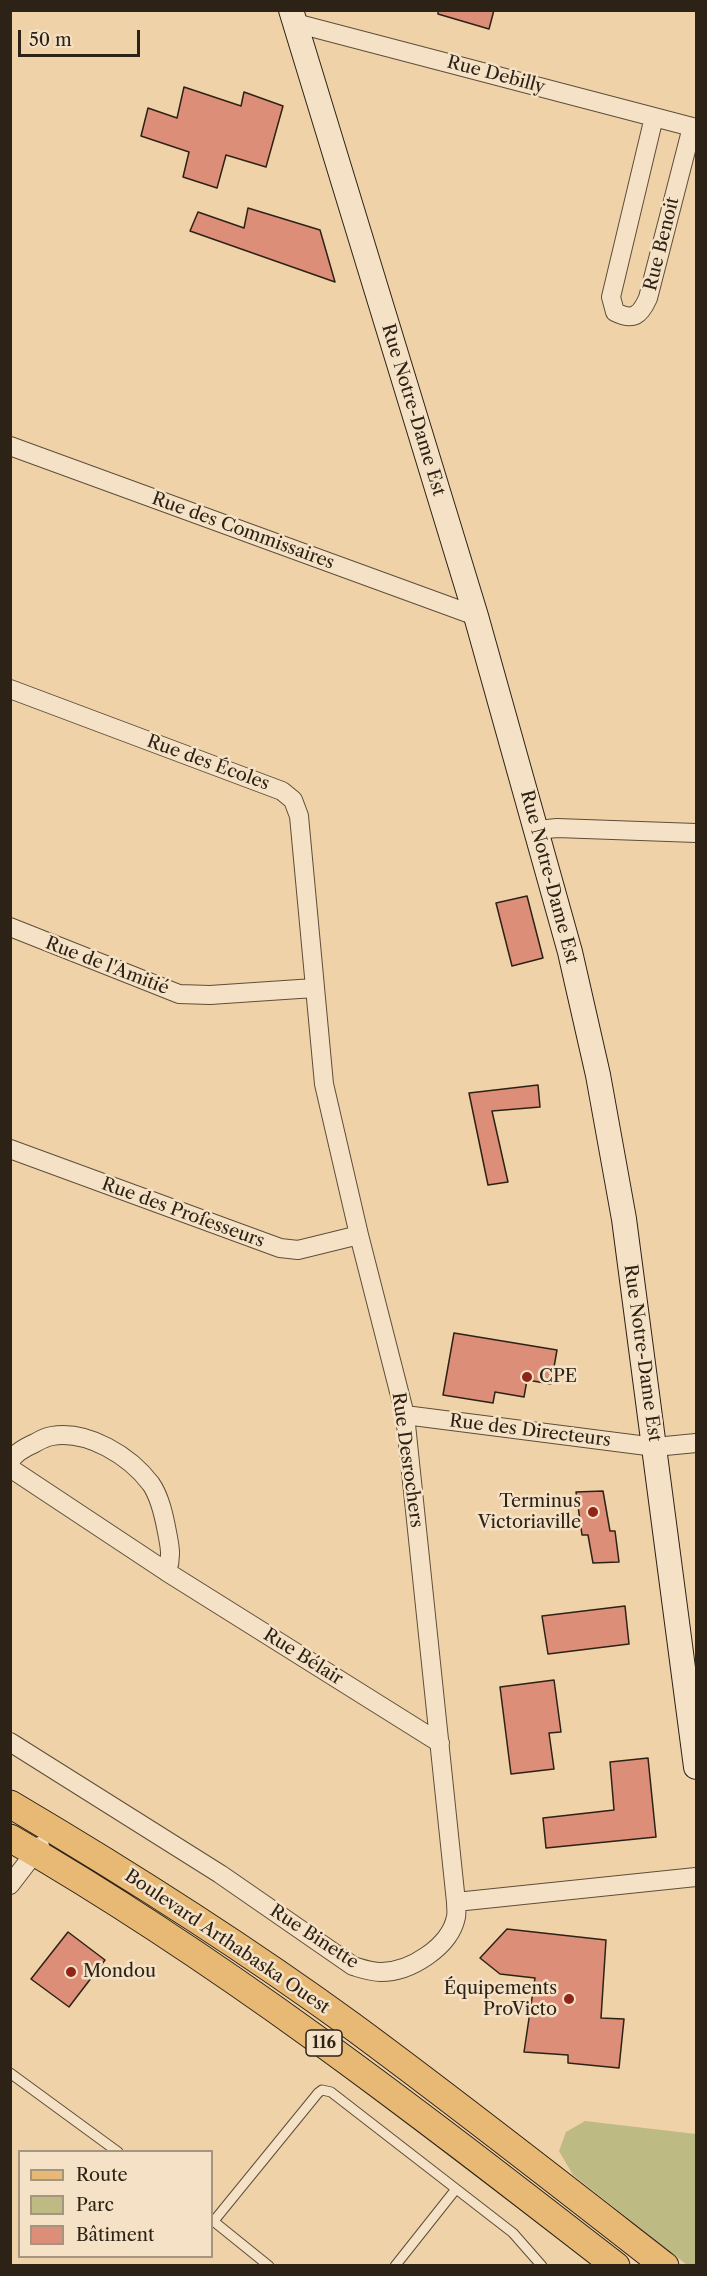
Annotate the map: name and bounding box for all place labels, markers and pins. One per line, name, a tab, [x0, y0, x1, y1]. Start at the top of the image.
place label: CPE	[539, 1366, 577, 1388]
marker: CPE	[520, 1370, 534, 1384]
place label: Terminus Victoriaville	[478, 1491, 581, 1534]
marker: Terminus Victoriaville	[586, 1505, 600, 1519]
place label: Mondou	[83, 1961, 156, 1983]
marker: Mondou	[64, 1965, 78, 1979]
place label: Équipements ProVicto	[444, 1978, 557, 2020]
marker: Équipements ProVicto	[562, 1992, 576, 2006]

